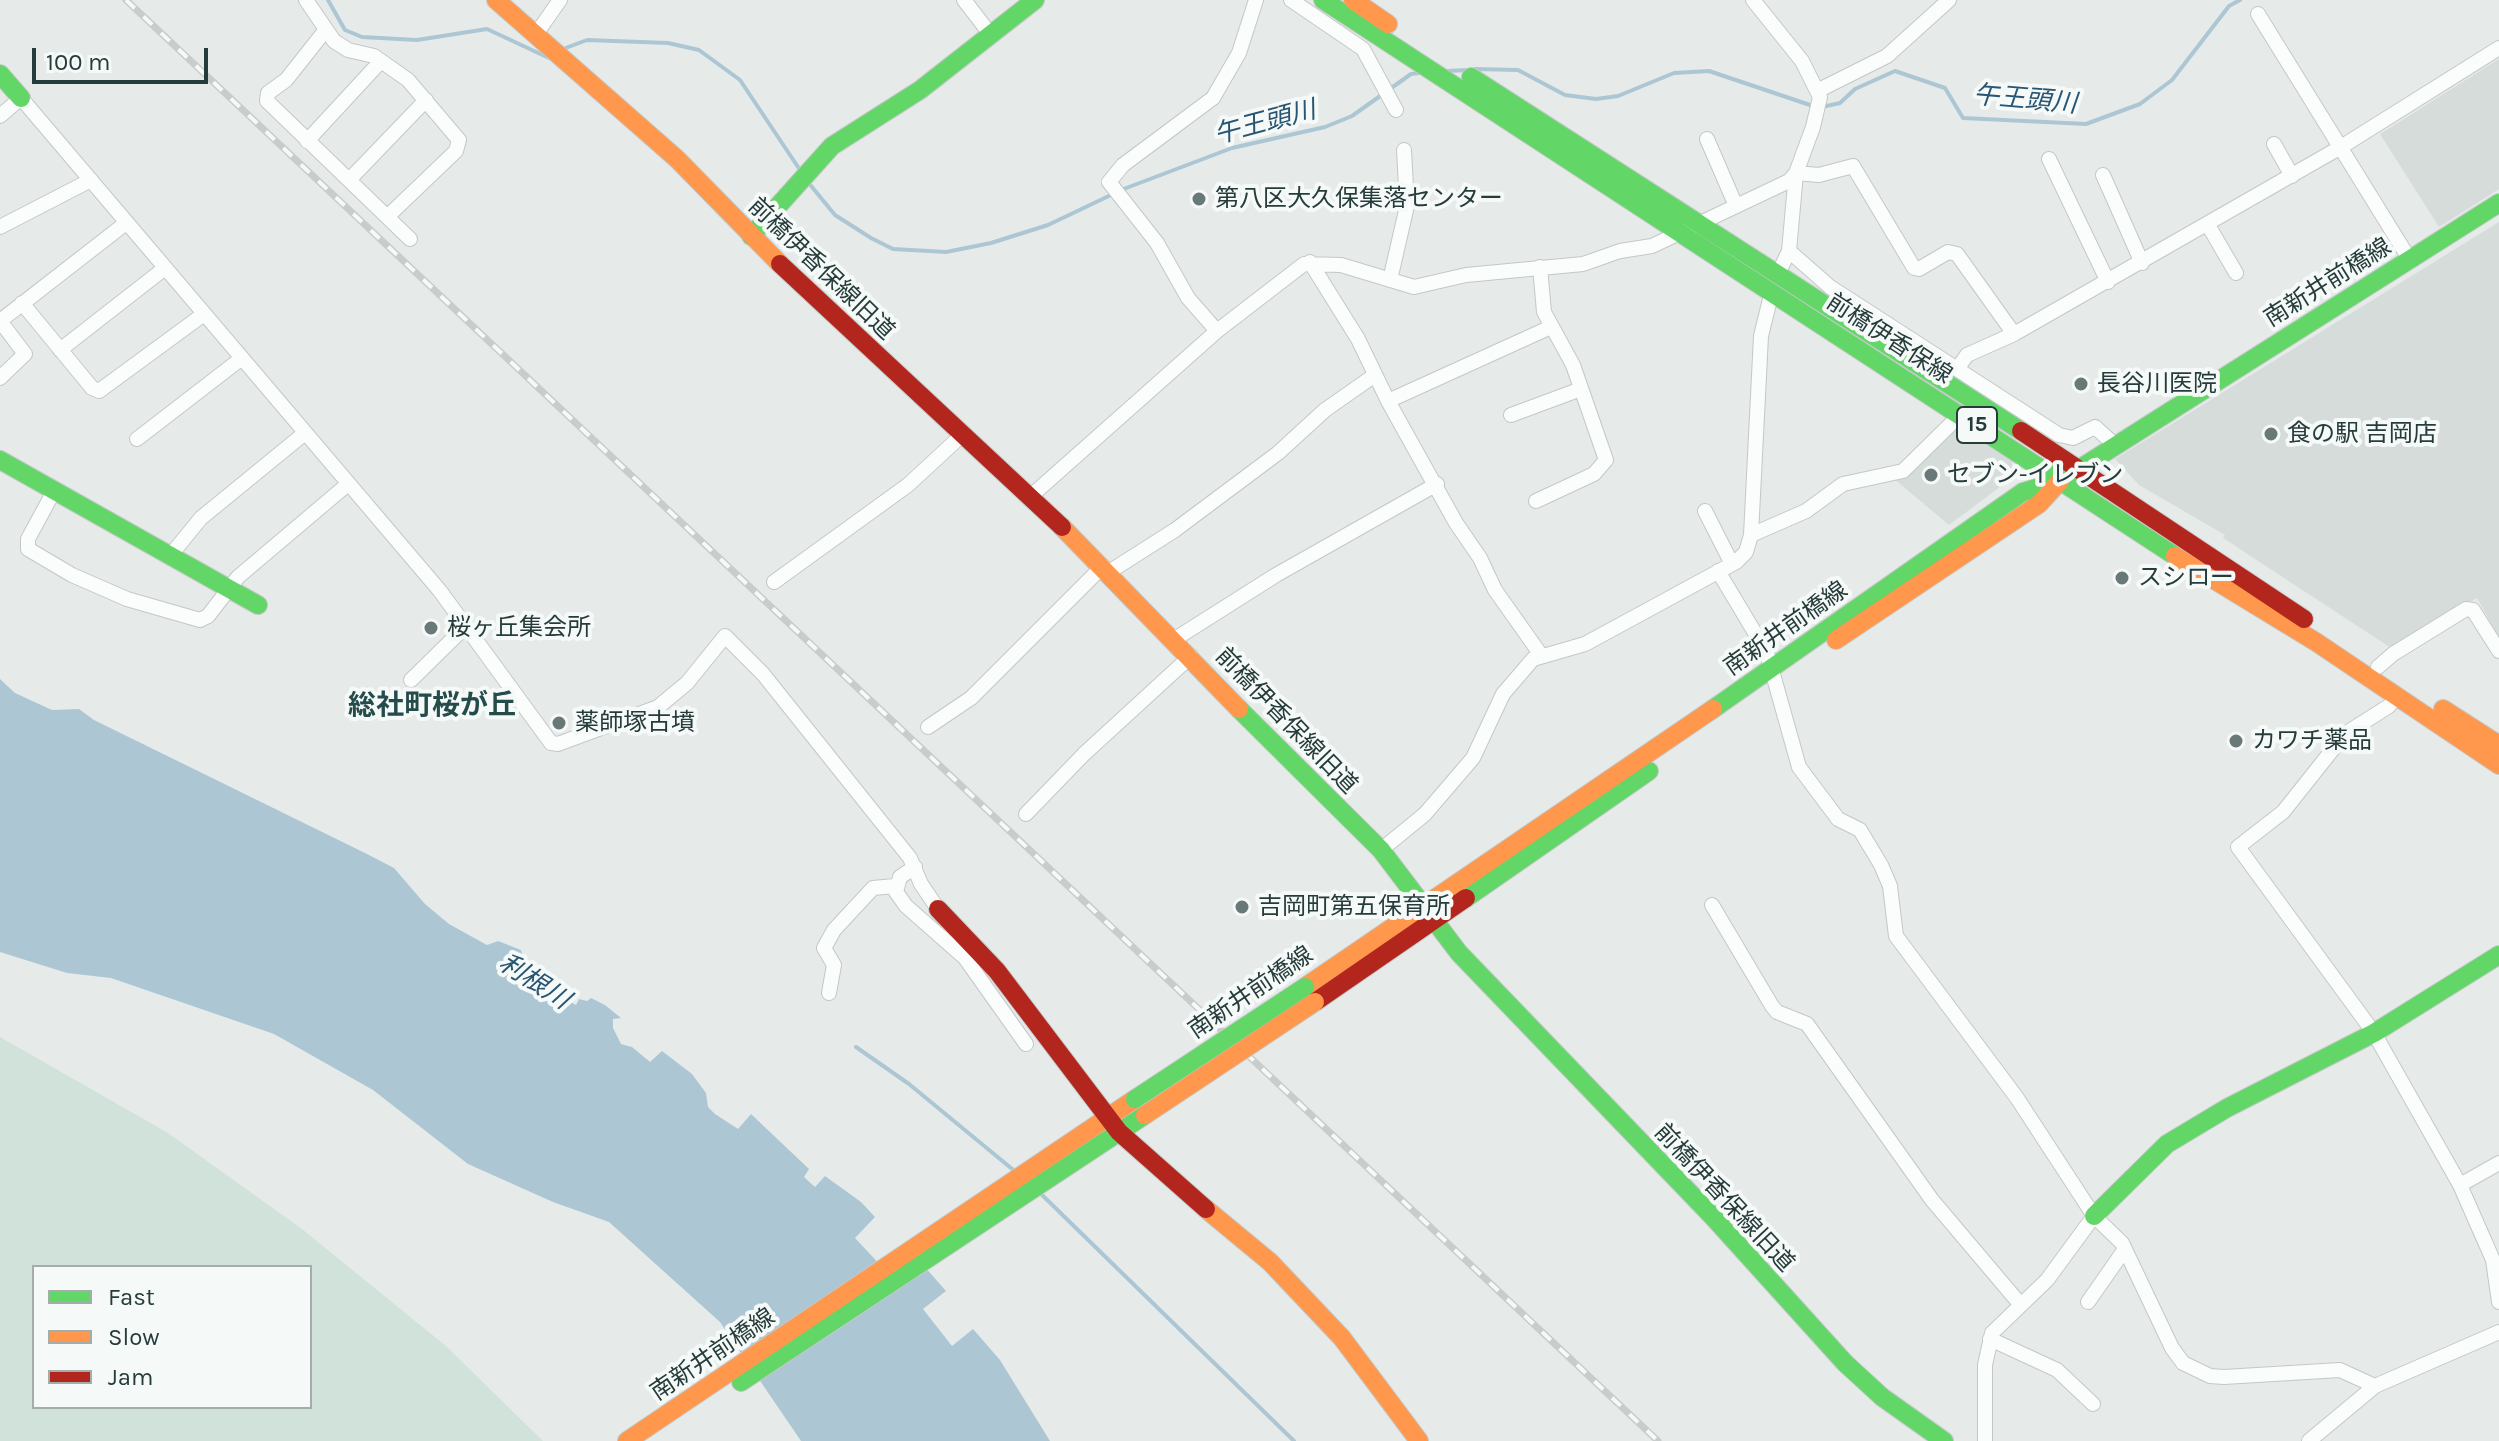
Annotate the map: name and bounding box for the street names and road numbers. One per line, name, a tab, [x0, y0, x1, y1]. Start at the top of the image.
street label: 前橋伊香保線旧道	[742, 192, 900, 346]
street label: 南新井前橋線	[2259, 233, 2397, 333]
street label: 前橋伊香保線	[1821, 288, 1957, 390]
road number: 15	[1957, 407, 1997, 443]
street label: 南新井前橋線	[1719, 576, 1853, 682]
street label: 前橋伊香保線旧道	[1209, 642, 1363, 800]
street label: 南新井前橋線	[1183, 941, 1319, 1045]
street label: 前橋伊香保線旧道	[1648, 1118, 1800, 1278]
street label: 南新井前橋線	[645, 1303, 781, 1407]

